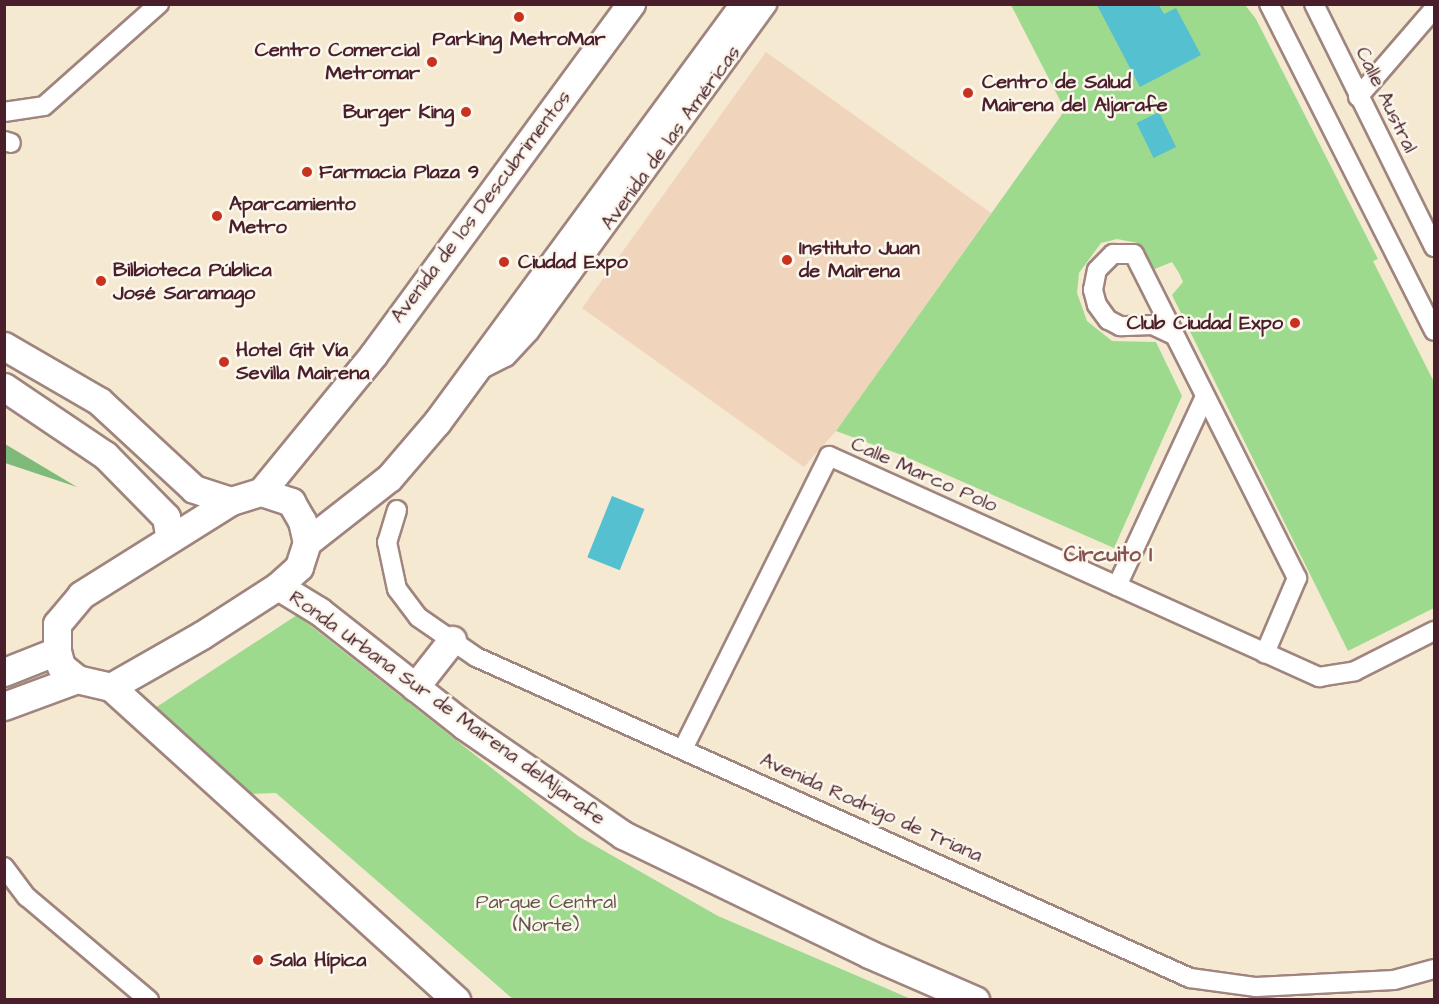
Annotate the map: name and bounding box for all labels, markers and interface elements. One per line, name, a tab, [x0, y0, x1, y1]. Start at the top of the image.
marker: Parking MetroMar	[512, 10, 526, 24]
place label: Parking MetroMar	[432, 27, 606, 51]
place label: Centro Comercial Metromar	[255, 39, 420, 86]
street label: Avenida de las Américas	[596, 41, 746, 235]
street label: Calle Austral	[1350, 43, 1422, 157]
marker: Centro Comercial Metromar	[425, 55, 439, 69]
place label: Centro de Salud Mairena del Aljarafe	[982, 70, 1168, 117]
marker: Centro de Salud Mairena del Aljarafe	[959, 84, 977, 102]
street label: Avenida de los Descubrimentos	[386, 86, 576, 328]
place label: Burger King	[343, 100, 454, 124]
marker: Burger King	[459, 105, 473, 119]
place label: Farmacia Plaza 9	[319, 160, 479, 184]
marker: Farmacia Plaza 9	[300, 165, 314, 179]
place label: Aparcamiento Metro	[229, 192, 356, 239]
marker: Aparcamiento Metro	[210, 209, 224, 223]
place label: Instituto Juan de Mairena	[799, 237, 920, 284]
place label: Ciudad Expo	[518, 250, 628, 274]
marker: Ciudad Expo	[495, 253, 513, 271]
marker: Instituto Juan de Mairena	[780, 253, 794, 267]
place label: Bilbioteca Pública José Saramago	[113, 258, 272, 305]
marker: Bilbioteca Pública José Saramago	[94, 274, 108, 288]
place label: Club Ciudad Expo	[1127, 311, 1283, 335]
marker: Club Ciudad Expo	[1288, 316, 1302, 330]
place label: Hotel Git Vía Sevilla Mairena	[236, 338, 369, 385]
marker: Hotel Git Vía Sevilla Mairena	[217, 355, 231, 369]
street label: Calle Marco Polo	[847, 432, 1001, 518]
district label: Circuito I	[1064, 542, 1152, 568]
street label: Ronda Urbana Sur de Mairena delAljarafe	[284, 585, 610, 831]
street label: Avenida Rodrigo de Triana	[756, 748, 986, 868]
park label: Parque Central (Norte)	[476, 891, 616, 938]
place label: Sala Hípica	[270, 948, 366, 972]
marker: Sala Hípica	[251, 953, 265, 967]

